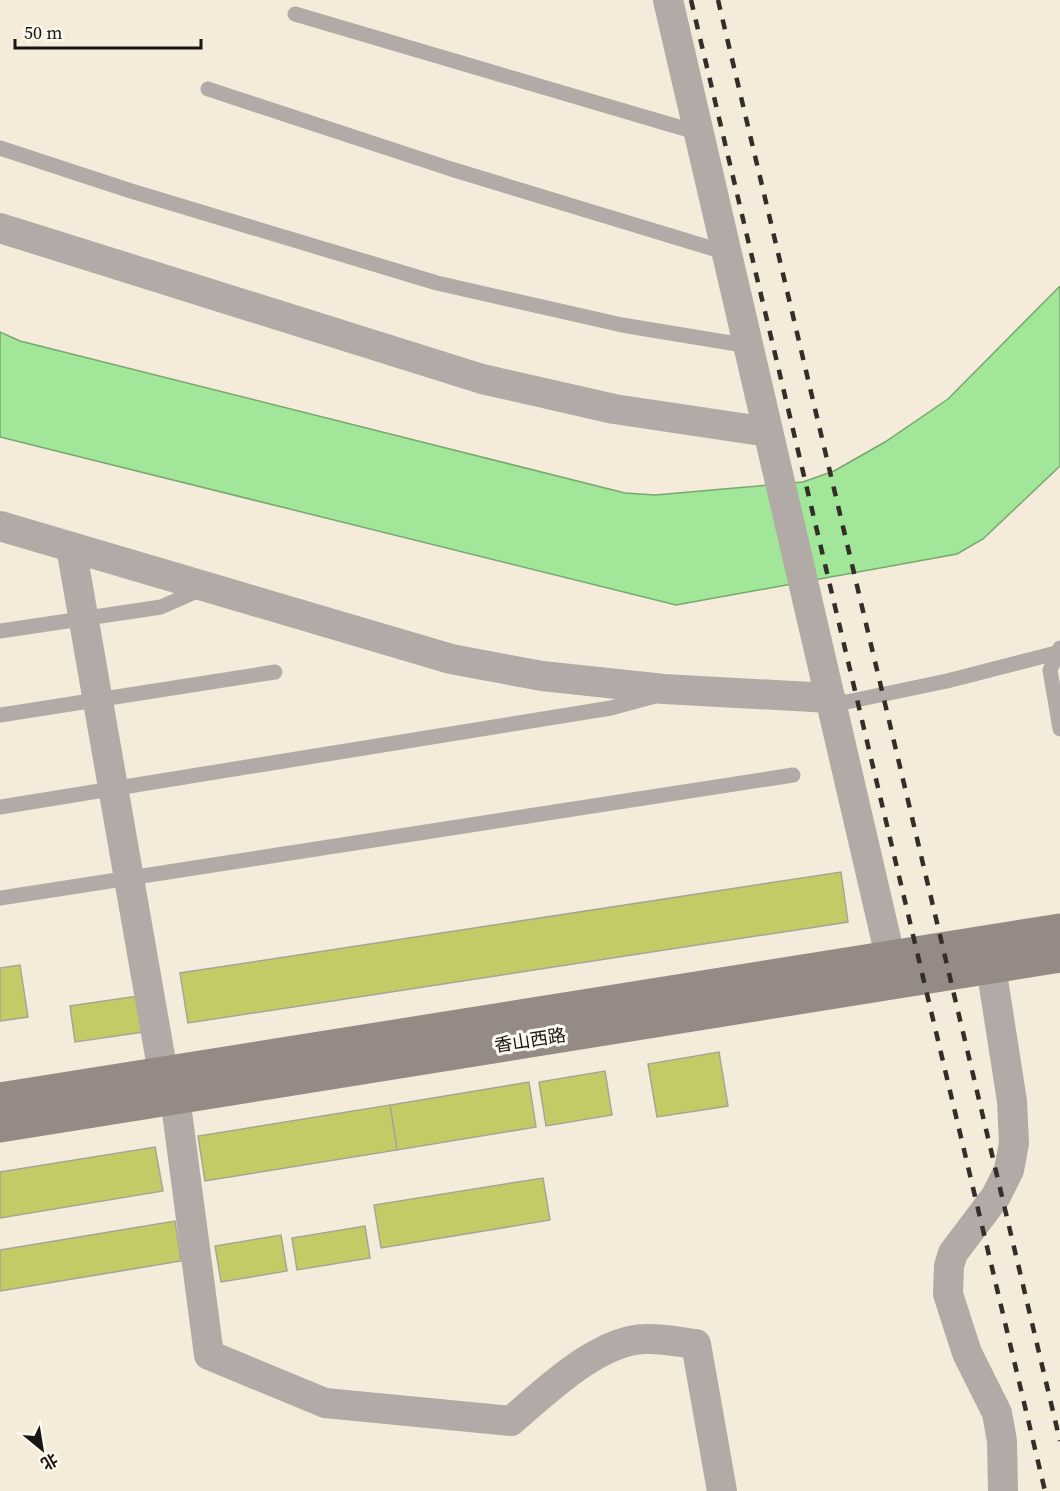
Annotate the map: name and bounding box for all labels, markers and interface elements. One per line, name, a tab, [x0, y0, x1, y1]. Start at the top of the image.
scale bar	[15, 12, 201, 50]
text: 50 m	[24, 20, 62, 45]
street label: 香山西路	[492, 1022, 568, 1058]
north arrow	[12, 1419, 72, 1479]
text: 北	[37, 1448, 62, 1476]

